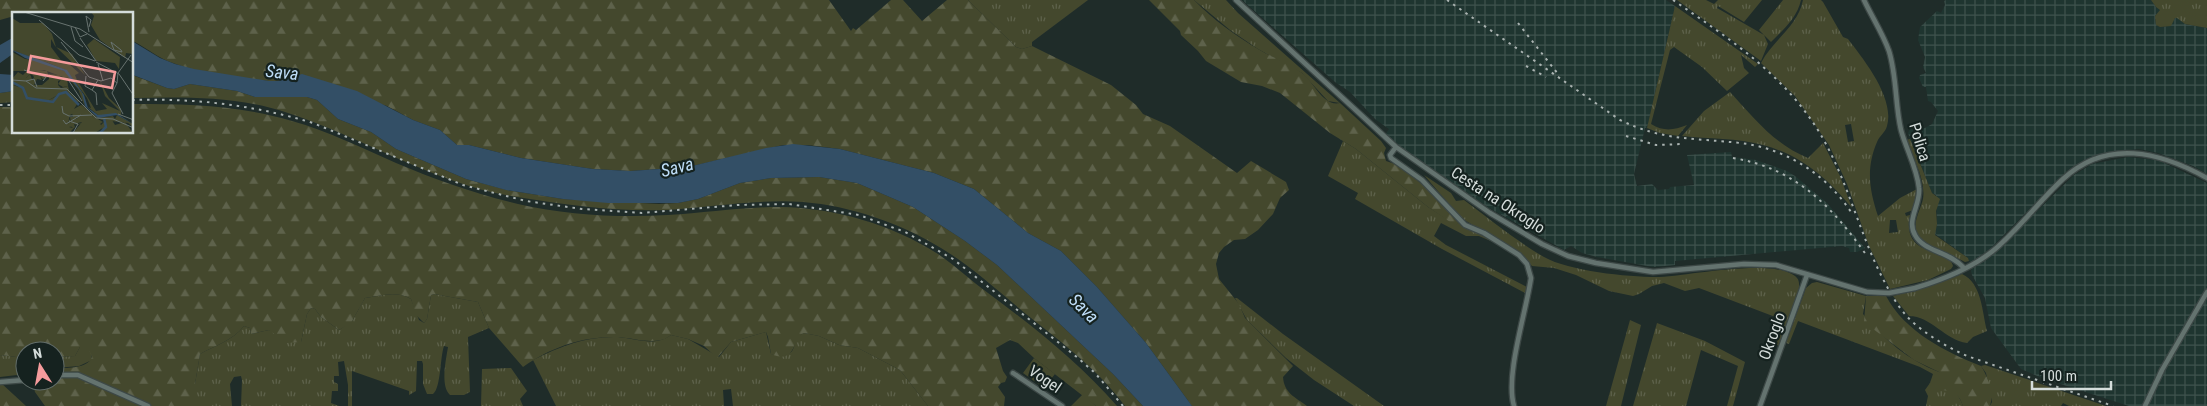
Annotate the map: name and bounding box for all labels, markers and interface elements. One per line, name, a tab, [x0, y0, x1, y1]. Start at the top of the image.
inset map	[12, 12, 134, 134]
water label: Sava	[264, 60, 300, 84]
street label: Polica	[1905, 120, 1935, 164]
water label: Sava	[658, 153, 696, 181]
street label: Cesta na Okroglo	[1447, 163, 1549, 237]
water label: Sava	[1065, 289, 1103, 327]
street label: Okroglo	[1755, 310, 1789, 362]
north arrow	[15, 341, 65, 391]
text: N	[32, 345, 43, 362]
scale bar	[2032, 358, 2111, 390]
street label: Vogel	[1025, 361, 1065, 397]
text: 100 m	[2040, 367, 2077, 385]

